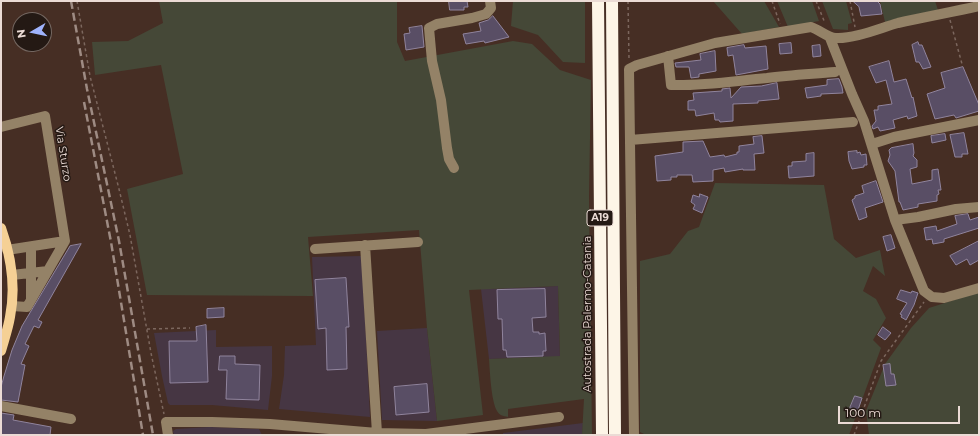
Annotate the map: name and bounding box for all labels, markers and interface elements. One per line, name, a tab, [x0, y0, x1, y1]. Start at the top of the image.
north arrow	[12, 12, 52, 52]
text: N	[14, 28, 29, 39]
street label: Via Sturzo	[52, 126, 74, 182]
road number: A19	[587, 210, 613, 226]
street label: Autostrada Palermo-Catania	[581, 236, 595, 392]
scale bar	[840, 398, 962, 424]
text: 100 m	[845, 405, 881, 420]

